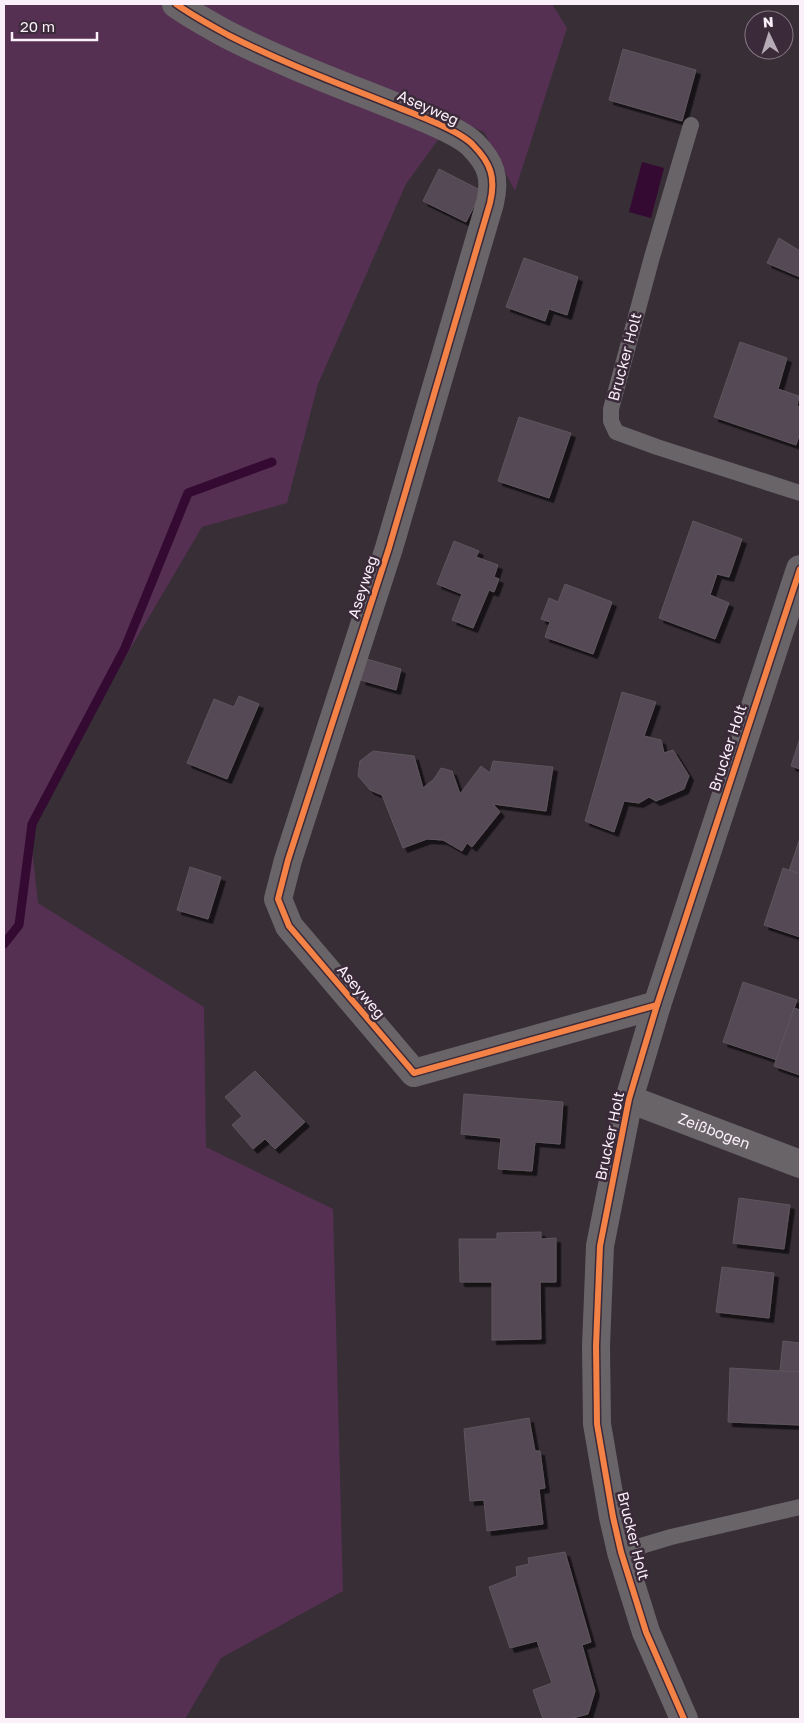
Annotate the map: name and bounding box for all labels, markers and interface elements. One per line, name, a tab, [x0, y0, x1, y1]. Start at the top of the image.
scale bar	[12, 10, 98, 42]
north arrow	[744, 10, 794, 60]
text: N	[762, 13, 774, 30]
text: 20 m	[20, 17, 55, 35]
street label: Aseyweg	[395, 86, 462, 129]
street label: Brucker Holt	[604, 311, 644, 403]
street label: Aseyweg	[343, 553, 381, 620]
street label: Brucker Holt	[705, 702, 750, 794]
street label: Aseyweg	[334, 961, 390, 1022]
street label: Brucker Holt	[591, 1090, 627, 1182]
street label: Zeißbogen	[676, 1109, 753, 1152]
street label: Brucker Holt	[614, 1490, 654, 1582]

